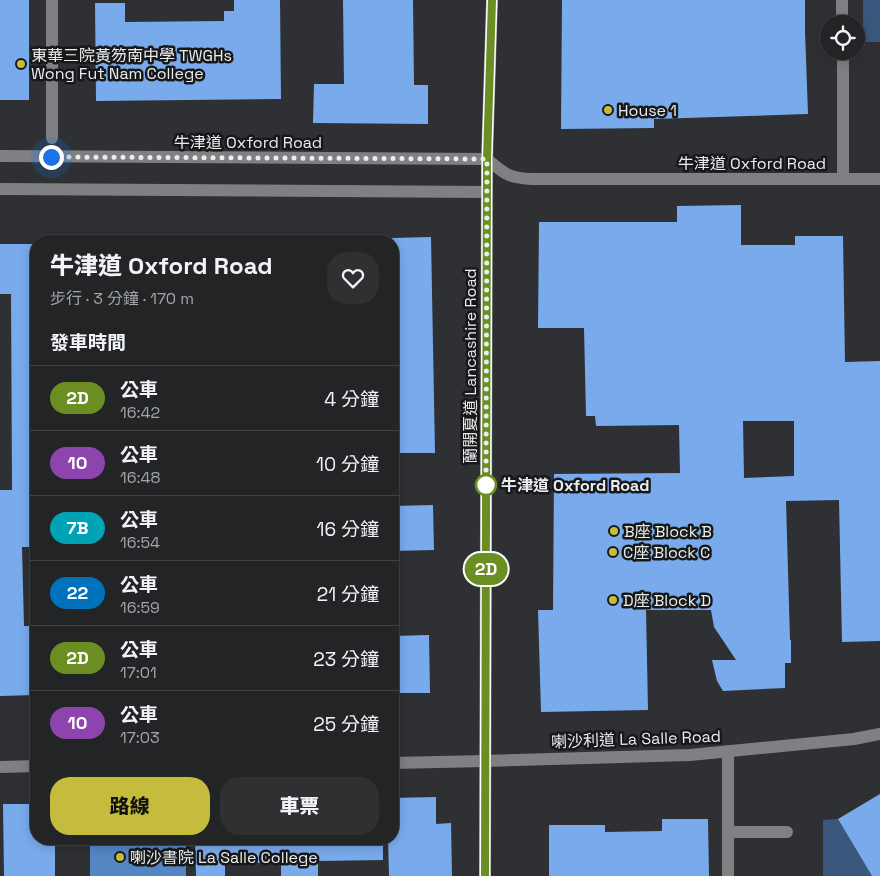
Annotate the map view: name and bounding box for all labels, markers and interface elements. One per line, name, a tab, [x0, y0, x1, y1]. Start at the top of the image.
map controls	[820, 15, 865, 60]
button: locate	[820, 15, 865, 60]
place label: 東華三院黃笏南中學 TWGHs Wong Fut Nam College	[31, 45, 232, 84]
marker: 東華三院黃笏南中學 TWGHs Wong Fut Nam College	[15, 58, 27, 70]
place label: House 1	[618, 100, 677, 121]
marker: House 1	[602, 104, 614, 116]
street label: 牛津道 Oxford Road	[174, 132, 322, 153]
your location	[39, 145, 64, 170]
street label: 牛津道 Oxford Road	[678, 153, 826, 174]
text: 牛津道 Oxford Road	[50, 250, 273, 281]
button: heart	[327, 252, 379, 304]
street label: 蘭開夏道 Lancashire Road	[460, 268, 481, 464]
text: 步行 · 3 分鐘 · 170 m	[50, 288, 194, 309]
text: 發車時間	[50, 330, 126, 355]
text: 公車	[120, 377, 158, 402]
text: 2D	[66, 386, 89, 409]
text: 4 分鐘	[324, 387, 379, 412]
text: 16:42	[120, 402, 160, 423]
text: 公車	[120, 442, 158, 467]
text: 10	[68, 451, 87, 474]
text: 10 分鐘	[316, 452, 379, 477]
text: 16:48	[120, 467, 161, 488]
marker: 牛津道 Oxford Road	[475, 474, 497, 496]
place label: 牛津道 Oxford Road	[501, 475, 649, 496]
text: 公車	[120, 507, 158, 532]
text: 7B	[67, 516, 88, 539]
text: 16 分鐘	[317, 517, 379, 542]
place label: B座 Block B	[624, 521, 712, 542]
marker: B座 Block B	[608, 525, 620, 537]
text: 16:54	[120, 532, 160, 553]
place label: C座 Block C	[623, 542, 710, 563]
marker: C座 Block C	[607, 546, 619, 558]
line badge: 2D	[464, 553, 508, 585]
text: 2D	[475, 557, 497, 580]
text: 公車	[120, 572, 158, 597]
text: 22	[67, 581, 88, 604]
text: 21 分鐘	[317, 582, 379, 607]
place label: D座 Block D	[623, 590, 711, 611]
marker: D座 Block D	[607, 594, 619, 606]
text: 16:59	[120, 597, 160, 618]
text: 公車	[120, 637, 158, 662]
text: 2D	[66, 646, 89, 669]
text: 23 分鐘	[313, 647, 379, 672]
text: 17:01	[120, 662, 157, 683]
text: 公車	[120, 702, 158, 727]
text: 10	[68, 711, 87, 734]
text: 25 分鐘	[313, 712, 379, 737]
street label: 喇沙利道 La Salle Road	[551, 726, 721, 752]
text: 17:03	[120, 727, 160, 748]
button: 路線	[50, 777, 210, 835]
button: 車票	[220, 777, 379, 835]
place label: 喇沙書院 La Salle College	[130, 847, 318, 868]
marker: 喇沙書院 La Salle College	[114, 851, 126, 863]

